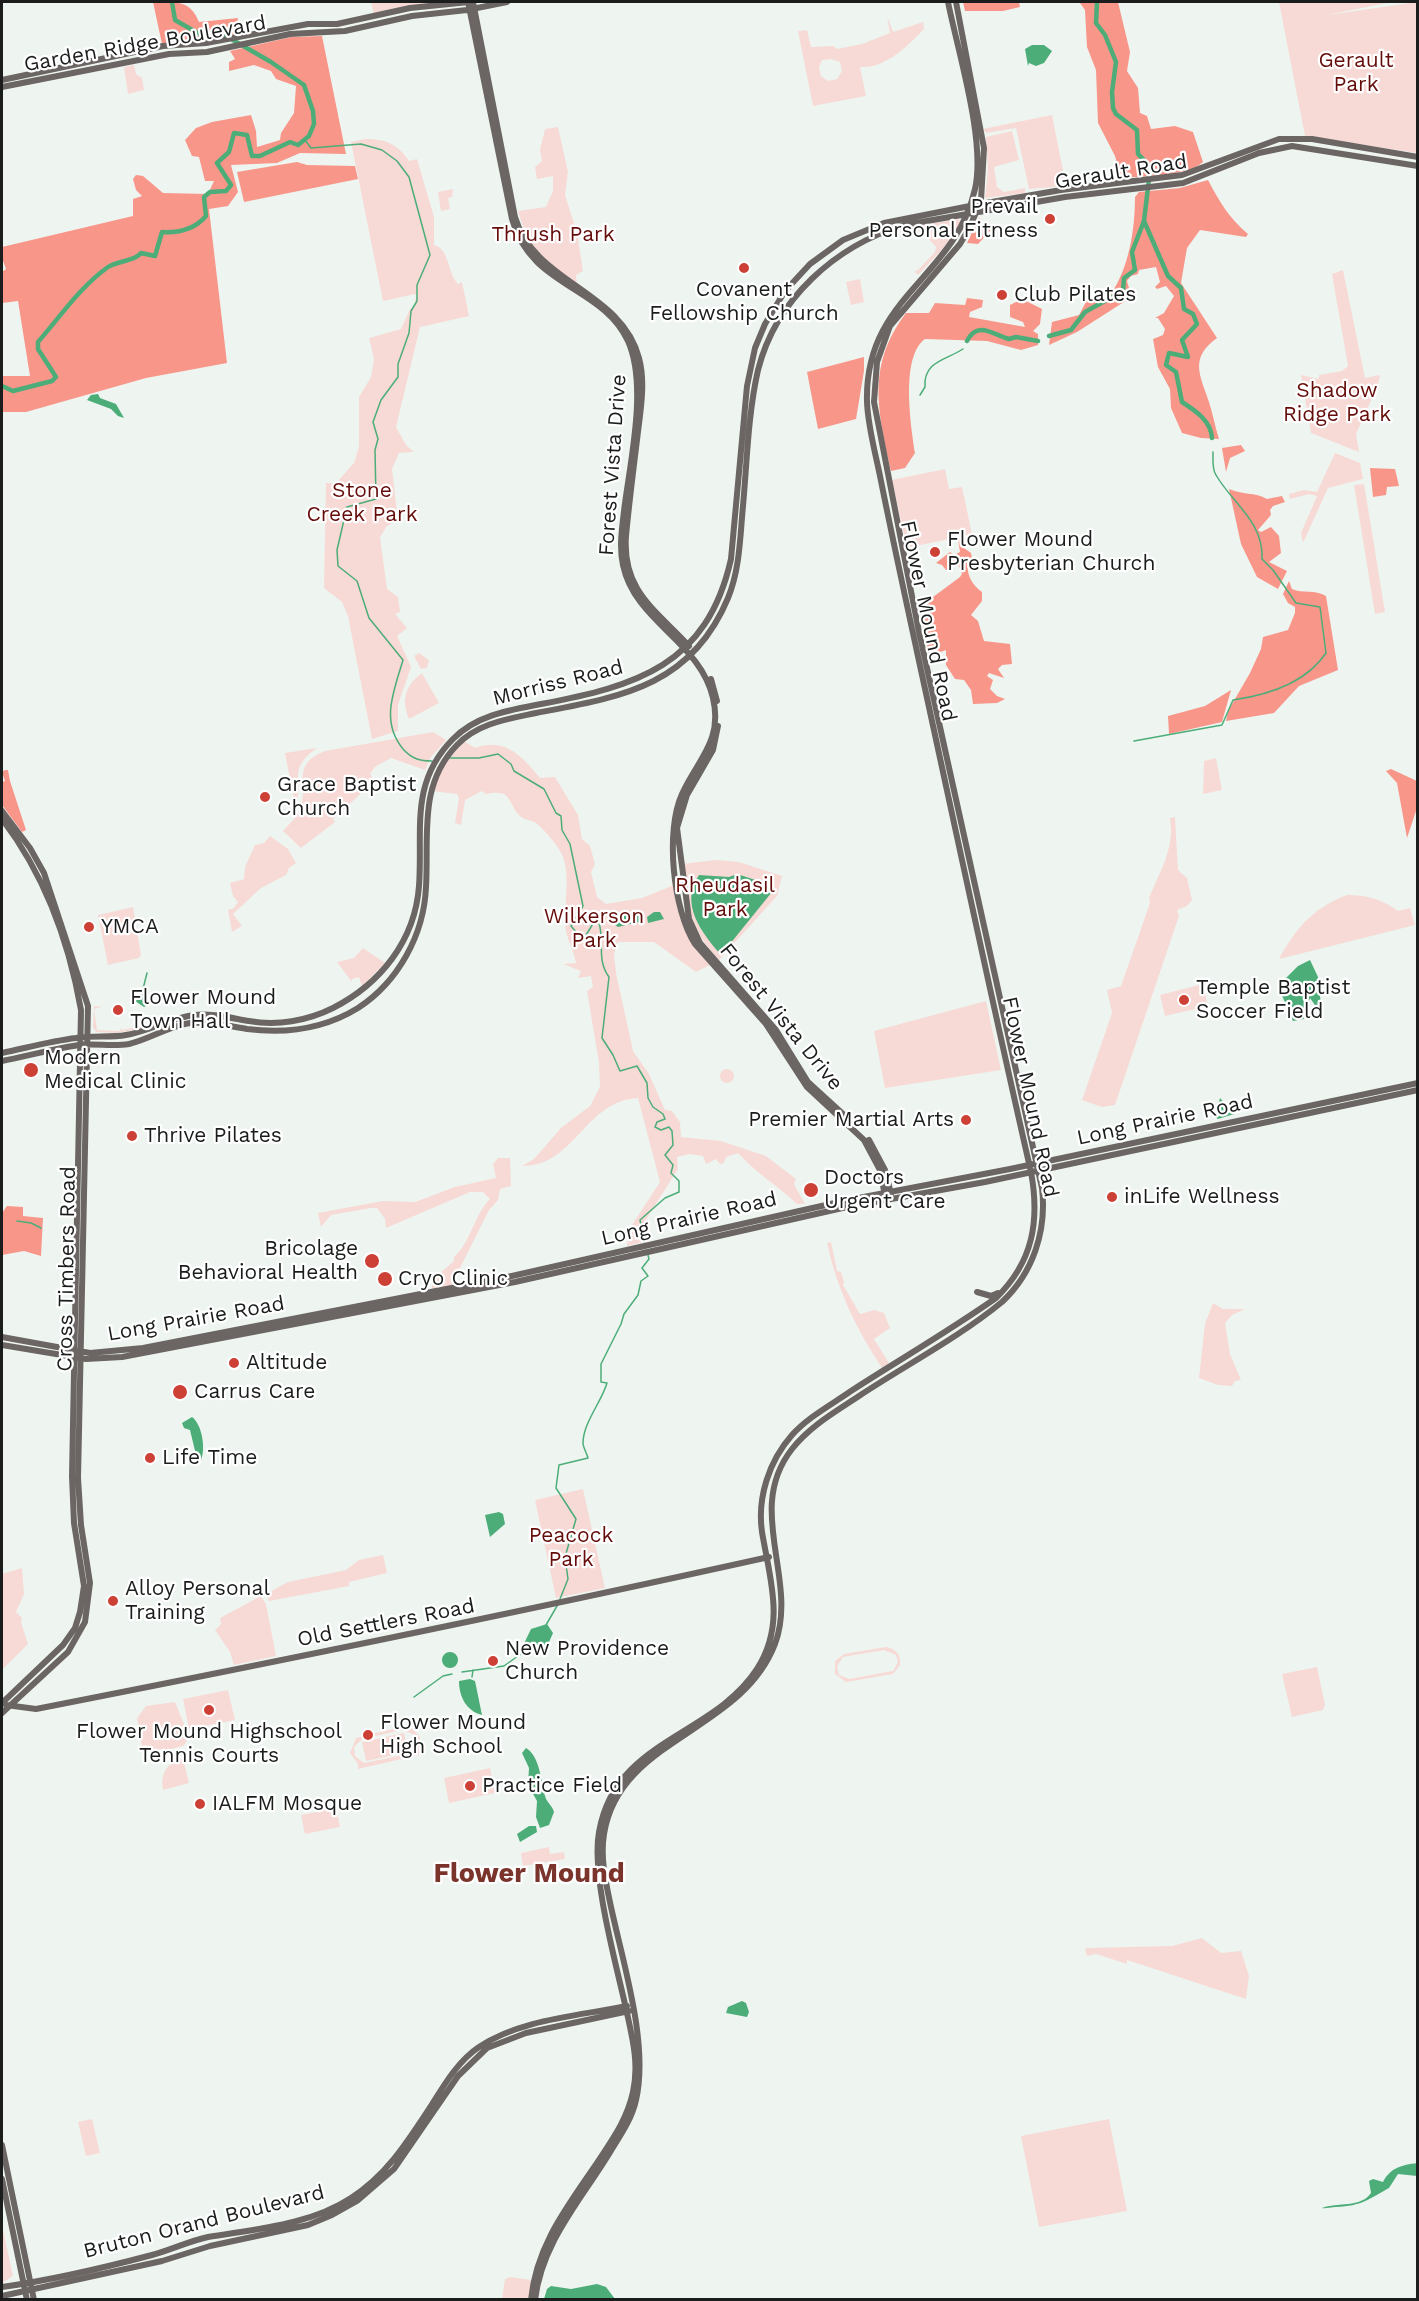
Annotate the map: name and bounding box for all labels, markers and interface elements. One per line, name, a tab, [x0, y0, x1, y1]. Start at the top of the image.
street label: Garden Ridge Boulevard	[22, 10, 268, 78]
park label: Gerault Park	[1318, 48, 1394, 98]
street label: Gerault Road	[1053, 149, 1189, 195]
place label: Prevail Personal Fitness	[869, 194, 1038, 244]
marker: Prevail Personal Fitness	[1043, 212, 1057, 226]
park label: Thrush Park	[491, 222, 615, 248]
marker: Covanent Fellowship Church	[737, 261, 751, 275]
place label: Covanent Fellowship Church	[649, 277, 839, 327]
place label: Club Pilates	[1014, 282, 1136, 308]
marker: Club Pilates	[995, 288, 1009, 302]
street label: Forest Vista Drive	[594, 373, 632, 557]
park label: Shadow Ridge Park	[1283, 378, 1391, 428]
park label: Stone Creek Park	[306, 478, 418, 528]
street label: Flower Mound Road	[894, 518, 962, 724]
place label: Flower Mound Presbyterian Church	[947, 527, 1155, 577]
marker: Flower Mound Presbyterian Church	[928, 545, 942, 559]
street label: Morriss Road	[490, 655, 626, 711]
place label: Grace Baptist Church	[277, 772, 416, 822]
marker: Grace Baptist Church	[258, 790, 272, 804]
park label: Rheudasil Park	[675, 873, 775, 923]
park label: Wilkerson Park	[544, 904, 644, 954]
place label: YMCA	[101, 914, 159, 940]
marker: YMCA	[82, 920, 96, 934]
street label: Forest Vista Drive	[714, 938, 848, 1096]
place label: Temple Baptist Soccer Field	[1196, 975, 1350, 1025]
place label: Flower Mound Town Hall	[130, 985, 276, 1035]
marker: Temple Baptist Soccer Field	[1177, 993, 1191, 1007]
street label: Flower Mound Road	[996, 994, 1064, 1200]
marker: Flower Mound Town Hall	[111, 1003, 125, 1017]
place label: Modern Medical Clinic	[44, 1045, 187, 1095]
marker: Modern Medical Clinic	[22, 1061, 40, 1079]
street label: Long Prairie Road	[1075, 1089, 1255, 1151]
place label: Premier Martial Arts	[748, 1107, 954, 1133]
marker: Premier Martial Arts	[959, 1113, 973, 1127]
place label: Thrive Pilates	[144, 1123, 282, 1149]
marker: Thrive Pilates	[125, 1129, 139, 1143]
place label: Doctors Urgent Care	[824, 1165, 946, 1215]
street label: Cross Timbers Road	[53, 1166, 81, 1372]
marker: Doctors Urgent Care	[802, 1181, 820, 1199]
place label: inLife Wellness	[1124, 1184, 1280, 1210]
street label: Long Prairie Road	[599, 1187, 779, 1251]
marker: inLife Wellness	[1105, 1190, 1119, 1204]
place label: Bricolage Behavioral Health	[178, 1236, 358, 1286]
marker: Bricolage Behavioral Health	[363, 1252, 381, 1270]
place label: Cryo Clinic	[398, 1266, 508, 1292]
marker: Cryo Clinic	[376, 1270, 394, 1288]
street label: Long Prairie Road	[105, 1291, 287, 1347]
place label: Altitude	[246, 1350, 327, 1376]
marker: Altitude	[227, 1356, 241, 1370]
place label: Carrus Care	[194, 1379, 315, 1405]
marker: Carrus Care	[171, 1383, 189, 1401]
place label: Life Time	[162, 1445, 257, 1471]
marker: Life Time	[143, 1451, 157, 1465]
park label: Peacock Park	[529, 1523, 613, 1573]
place label: Alloy Personal Training	[125, 1576, 270, 1626]
street label: Old Settlers Road	[295, 1593, 477, 1653]
marker: Alloy Personal Training	[106, 1594, 120, 1608]
place label: New Providence Church	[505, 1636, 669, 1686]
marker: New Providence Church	[486, 1654, 500, 1668]
marker: Flower Mound Highschool Tennis Courts	[202, 1703, 216, 1717]
place label: Flower Mound High School	[380, 1710, 526, 1760]
place label: Flower Mound Highschool Tennis Courts	[76, 1719, 342, 1769]
marker: Flower Mound High School	[361, 1728, 375, 1742]
place label: Practice Field	[482, 1773, 622, 1799]
marker: Practice Field	[463, 1779, 477, 1793]
place label: IALFM Mosque	[212, 1791, 362, 1817]
marker: IALFM Mosque	[193, 1797, 207, 1811]
district label: Flower Mound	[433, 1858, 625, 1890]
street label: Bruton Orand Boulevard	[81, 2180, 327, 2264]

